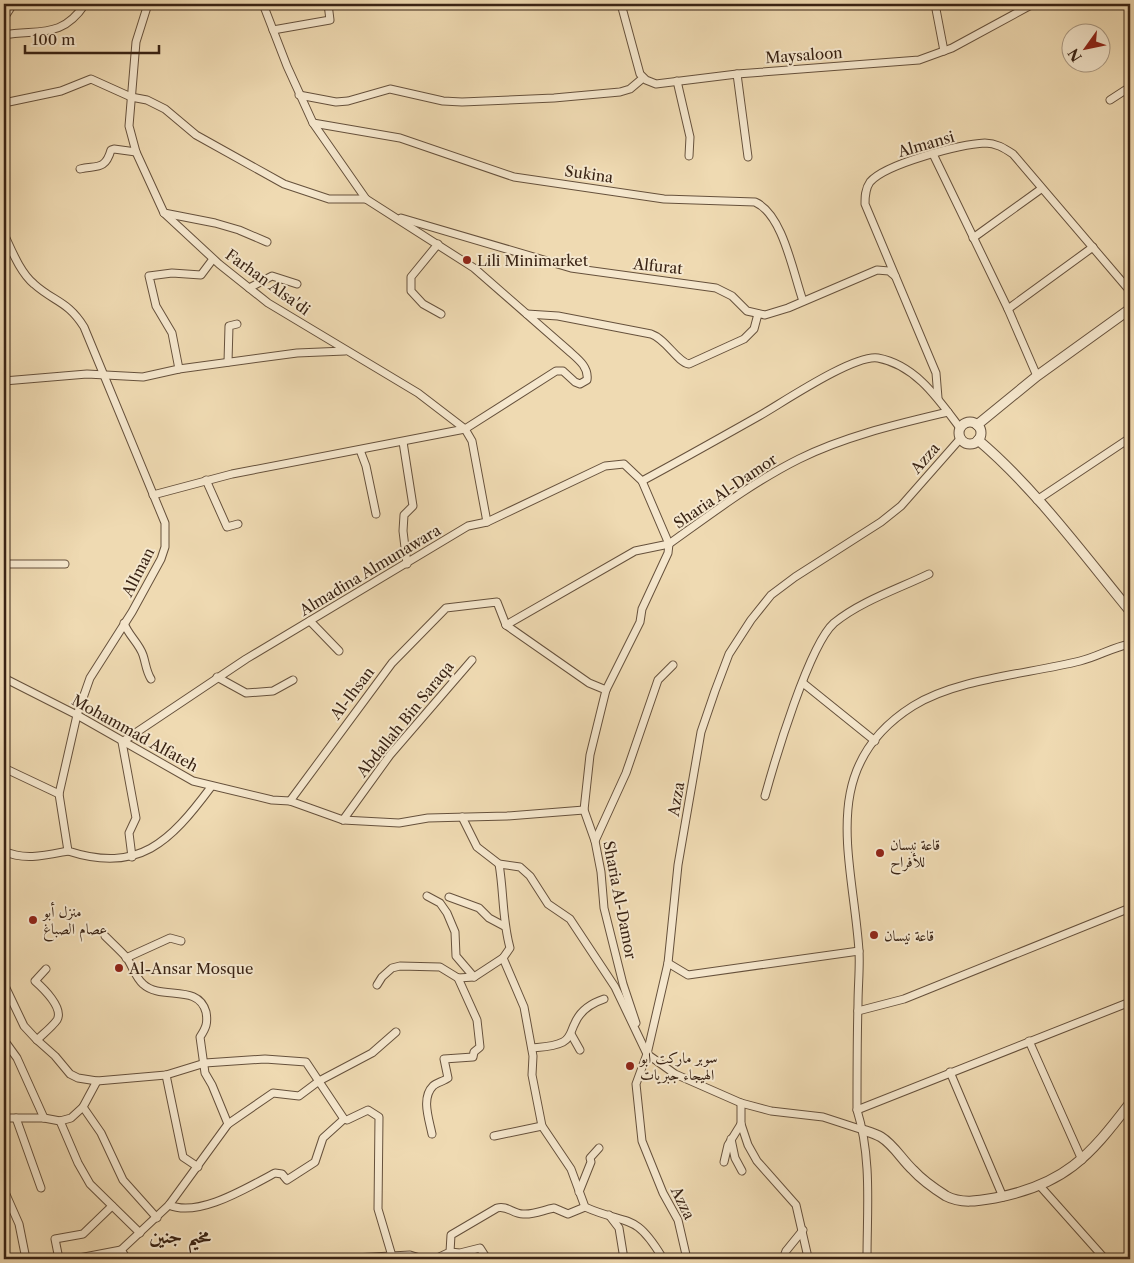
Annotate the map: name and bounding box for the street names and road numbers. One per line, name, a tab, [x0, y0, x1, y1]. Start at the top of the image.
street label: Maysaloon	[765, 43, 844, 67]
street label: Almansi	[895, 127, 957, 161]
street label: Sukina	[564, 161, 615, 187]
street label: Farhan Alsa'di	[222, 245, 314, 319]
street label: Alfurat	[631, 254, 684, 278]
street label: Azza	[906, 439, 944, 478]
street label: Sharia Al-Damor	[670, 449, 781, 532]
street label: Almadina Almunawara	[295, 520, 444, 620]
street label: AlIman	[117, 544, 159, 601]
street label: Abdallah Bin Saraqa	[352, 657, 458, 782]
street label: Al-Ihsan	[325, 662, 378, 724]
street label: Mohammad Alfateh	[68, 690, 202, 776]
street label: Azza	[663, 780, 688, 819]
street label: Sharia Al-Damor	[599, 839, 641, 961]
street label: Azza	[666, 1182, 699, 1223]

